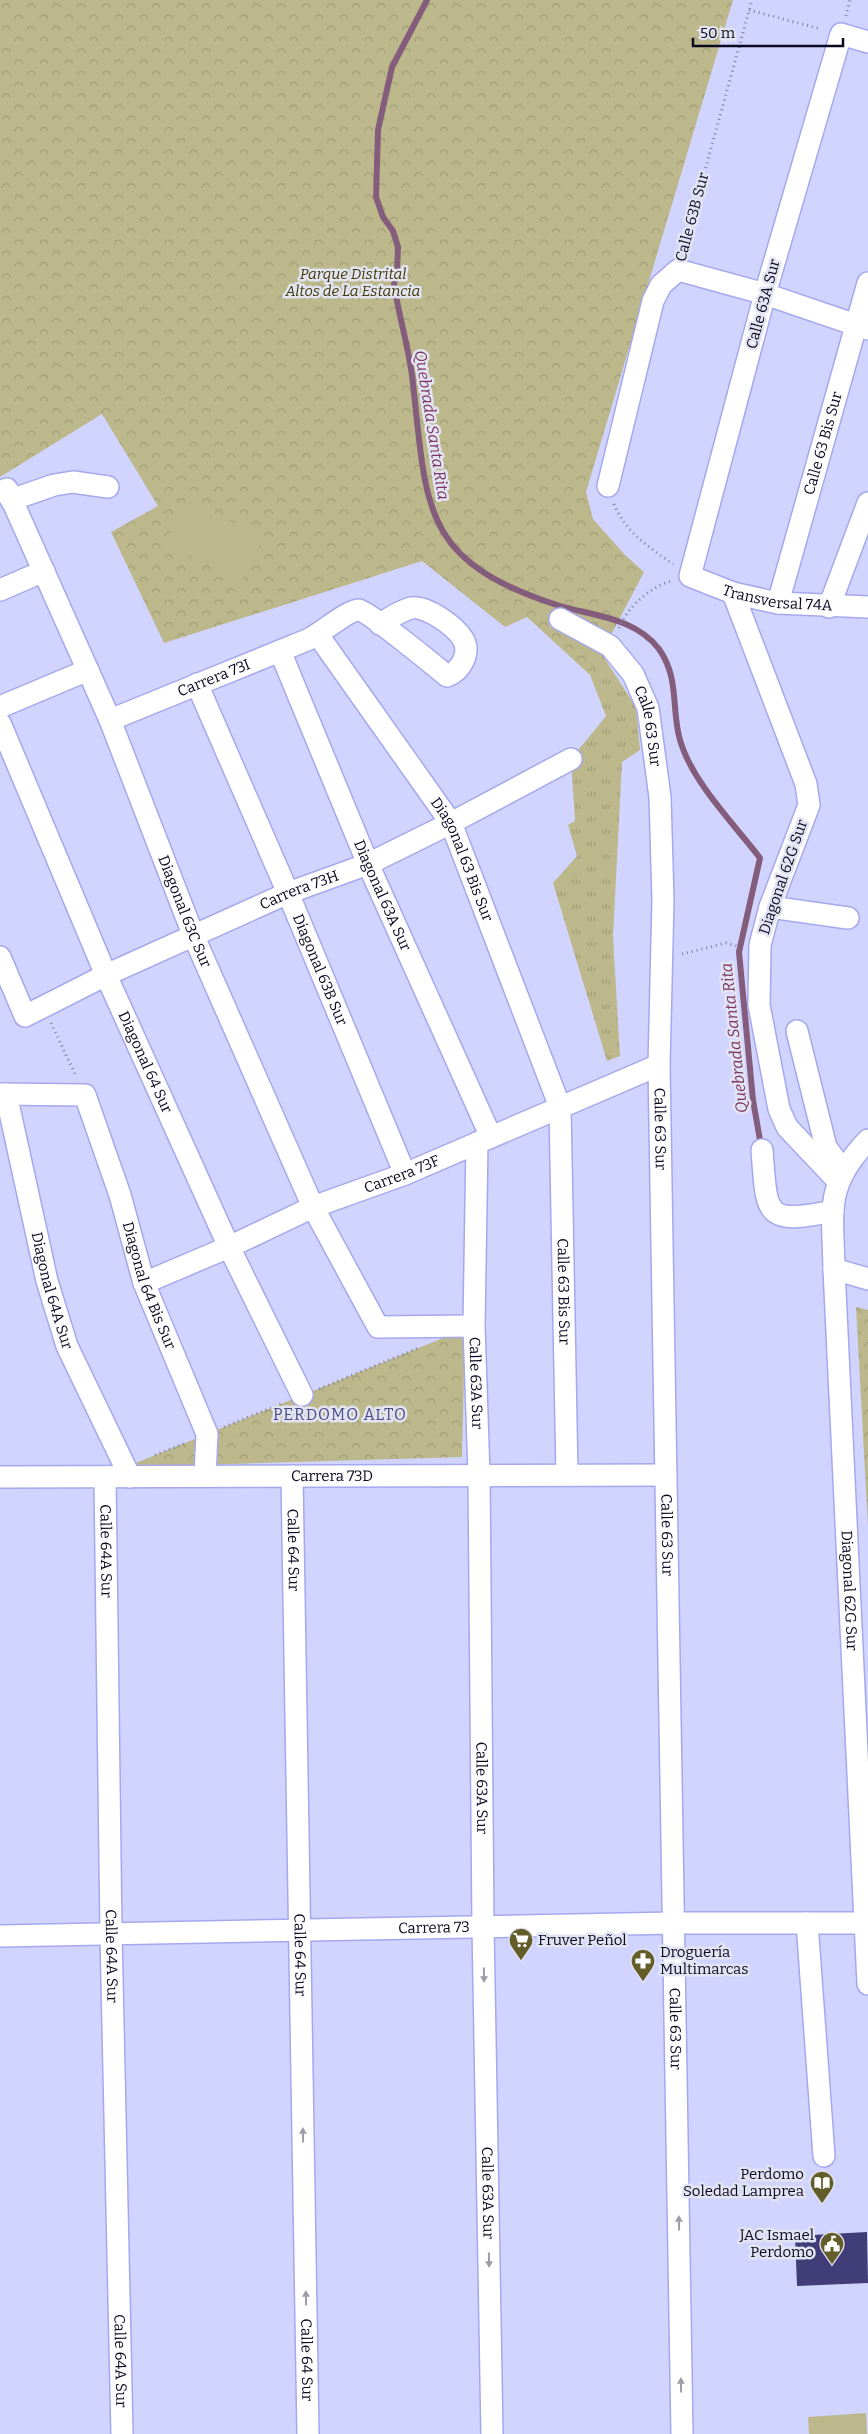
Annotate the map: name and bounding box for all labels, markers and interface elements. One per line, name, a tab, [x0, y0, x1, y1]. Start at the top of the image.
scale bar	[693, 15, 843, 47]
text: 50 m	[700, 24, 736, 42]
street label: Calle 63B Sur	[671, 170, 713, 264]
street label: Calle 63A Sur	[742, 257, 784, 351]
park label: Parque Distrital Altos de La Estancia	[285, 265, 420, 300]
water label: Quebrada Santa Rita	[411, 349, 453, 501]
street label: Calle 63 Bis Sur	[800, 389, 846, 497]
street label: Transversal 74A	[720, 581, 833, 614]
street label: Carrera 73I	[175, 655, 253, 701]
street label: Calle 63 Sur	[630, 683, 665, 768]
street label: Diagonal 63 Bis Sur	[427, 794, 497, 924]
street label: Diagonal 62G Sur	[755, 817, 811, 937]
street label: Diagonal 63A Sur	[350, 837, 415, 954]
street label: Diagonal 63C Sur	[154, 853, 215, 971]
street label: Carrera 73H	[257, 866, 341, 914]
street label: Diagonal 63B Sur	[289, 911, 351, 1028]
water label: Quebrada Santa Rita	[717, 962, 751, 1114]
street label: Diagonal 64 Sur	[114, 1008, 176, 1116]
street label: Calle 63 Sur	[650, 1088, 670, 1171]
street label: Carrera 73F	[362, 1151, 443, 1197]
street label: Diagonal 64 Bis Sur	[119, 1220, 180, 1352]
street label: Diagonal 64A Sur	[28, 1230, 77, 1352]
street label: Calle 63 Bis Sur	[553, 1238, 574, 1345]
street label: Calle 63A Sur	[465, 1336, 486, 1430]
district label: PERDOMO ALTO	[273, 1405, 407, 1424]
street label: Carrera 73D	[291, 1467, 373, 1485]
street label: Calle 63 Sur	[657, 1493, 677, 1577]
street label: Calle 64A Sur	[96, 1504, 116, 1598]
street label: Calle 64 Sur	[284, 1508, 303, 1592]
street label: Diagonal 62G Sur	[837, 1530, 861, 1652]
street label: Calle 63A Sur	[472, 1742, 491, 1835]
street label: Calle 64A Sur	[102, 1909, 122, 2003]
street label: Calle 64 Sur	[290, 1913, 310, 1997]
street label: Carrera 73	[398, 1918, 470, 1937]
supermarket icon: Fruver Peñol	[508, 1927, 534, 1961]
place label: Fruver Peñol	[538, 1931, 627, 1949]
place label: Droguería Multimarcas	[660, 1943, 748, 1978]
pharmacy icon: Droguería Multimarcas	[630, 1948, 656, 1982]
one-way arrow	[480, 1967, 488, 1983]
street label: Calle 63 Sur	[666, 1987, 685, 2070]
one-way arrow	[299, 2127, 307, 2143]
street label: Calle 63A Sur	[478, 2146, 498, 2240]
place label: Perdomo Soledad Lamprea	[683, 2165, 804, 2200]
library icon: Perdomo Soledad Lamprea	[809, 2170, 835, 2204]
one-way arrow	[674, 2215, 682, 2231]
place label: JAC Ismael Perdomo	[739, 2226, 814, 2261]
public building icon: JAC Ismael Perdomo	[819, 2231, 845, 2265]
one-way arrow	[485, 2252, 493, 2268]
one-way arrow	[302, 2290, 310, 2306]
street label: Calle 64A Sur	[110, 2314, 130, 2408]
street label: Calle 64 Sur	[297, 2318, 316, 2402]
one-way arrow	[677, 2377, 685, 2393]

